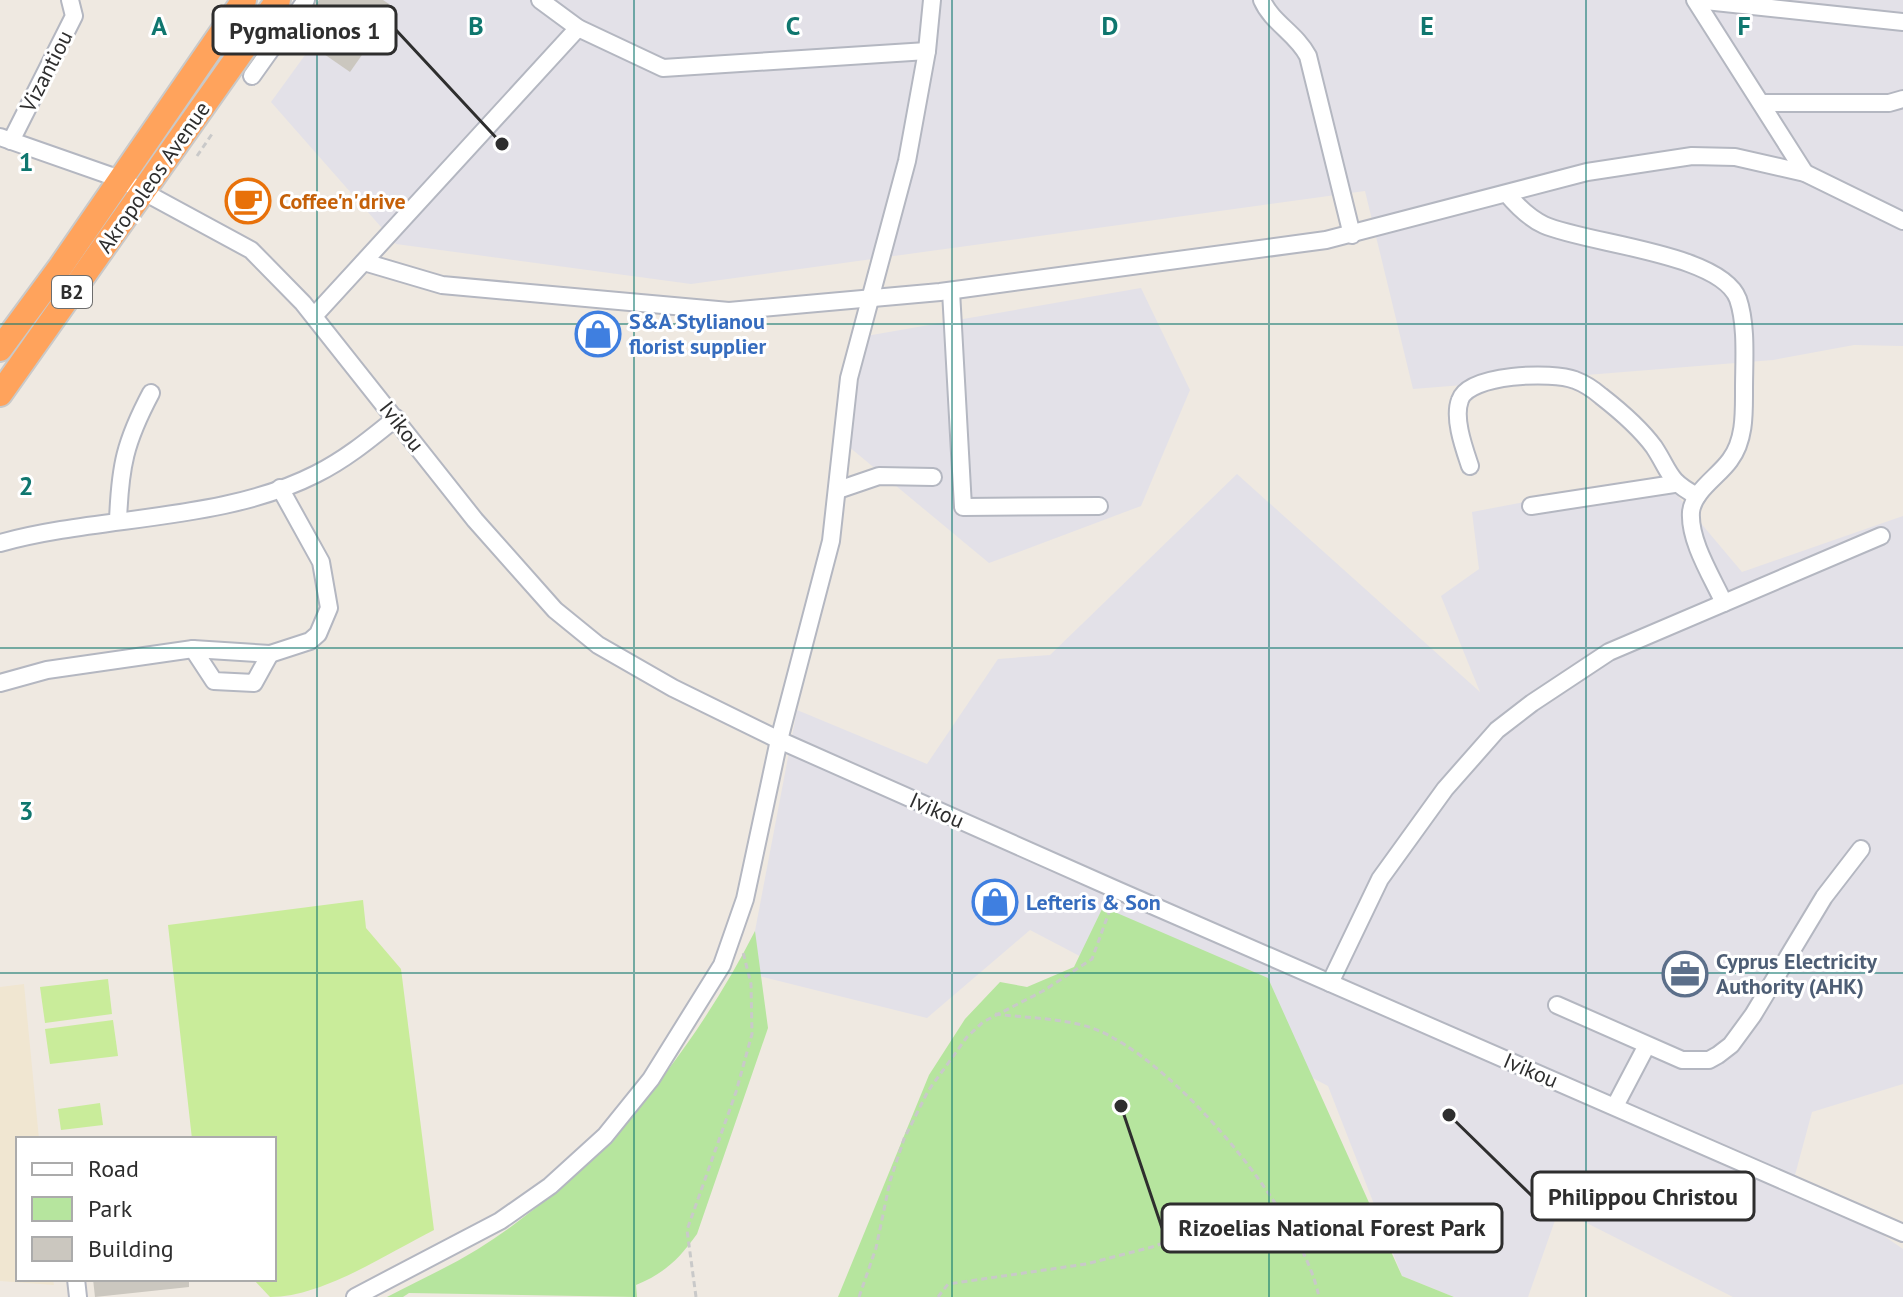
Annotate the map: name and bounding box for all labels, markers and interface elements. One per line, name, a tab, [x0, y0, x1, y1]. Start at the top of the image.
callout: Pygmalionos 1	[213, 6, 396, 54]
text: A	[151, 9, 167, 42]
text: B	[468, 9, 484, 42]
text: C	[786, 9, 800, 42]
text: D	[1102, 9, 1118, 42]
text: E	[1420, 9, 1434, 42]
text: F	[1737, 9, 1751, 42]
text: Pygmalionos 1	[229, 15, 381, 46]
street label: Vizantiou	[13, 25, 78, 118]
street label: Akropoleos Avenue	[90, 96, 216, 258]
text: 1	[19, 145, 33, 178]
cafe icon: Coffee'n'drive	[224, 177, 272, 225]
place label: Coffee'n'drive	[279, 187, 406, 215]
road number: B2	[52, 276, 92, 308]
place label: S&A Stylianou florist supplier	[629, 307, 766, 360]
shop icon: S&A Stylianou florist supplier	[574, 310, 622, 358]
street label: Ivikou	[373, 395, 431, 457]
text: 2	[19, 469, 33, 502]
street label: Ivikou	[905, 786, 969, 834]
text: 3	[19, 794, 33, 827]
shop icon: Lefteris & Son	[971, 878, 1019, 926]
place label: Lefteris & Son	[1026, 888, 1161, 916]
place label: Cyprus Electricity Authority (AHK)	[1716, 947, 1877, 1000]
office icon: Cyprus Electricity Authority (AHK)	[1661, 950, 1709, 998]
street label: Ivikou	[1499, 1046, 1563, 1094]
legend	[16, 1137, 276, 1281]
text: Road	[88, 1153, 139, 1184]
callout: Philippou Christou	[1532, 1172, 1754, 1220]
text: Philippou Christou	[1548, 1181, 1738, 1212]
text: Park	[88, 1193, 133, 1224]
callout: Rizoelias National Forest Park	[1162, 1204, 1502, 1252]
text: Rizoelias National Forest Park	[1178, 1212, 1486, 1243]
text: Building	[88, 1233, 174, 1264]

